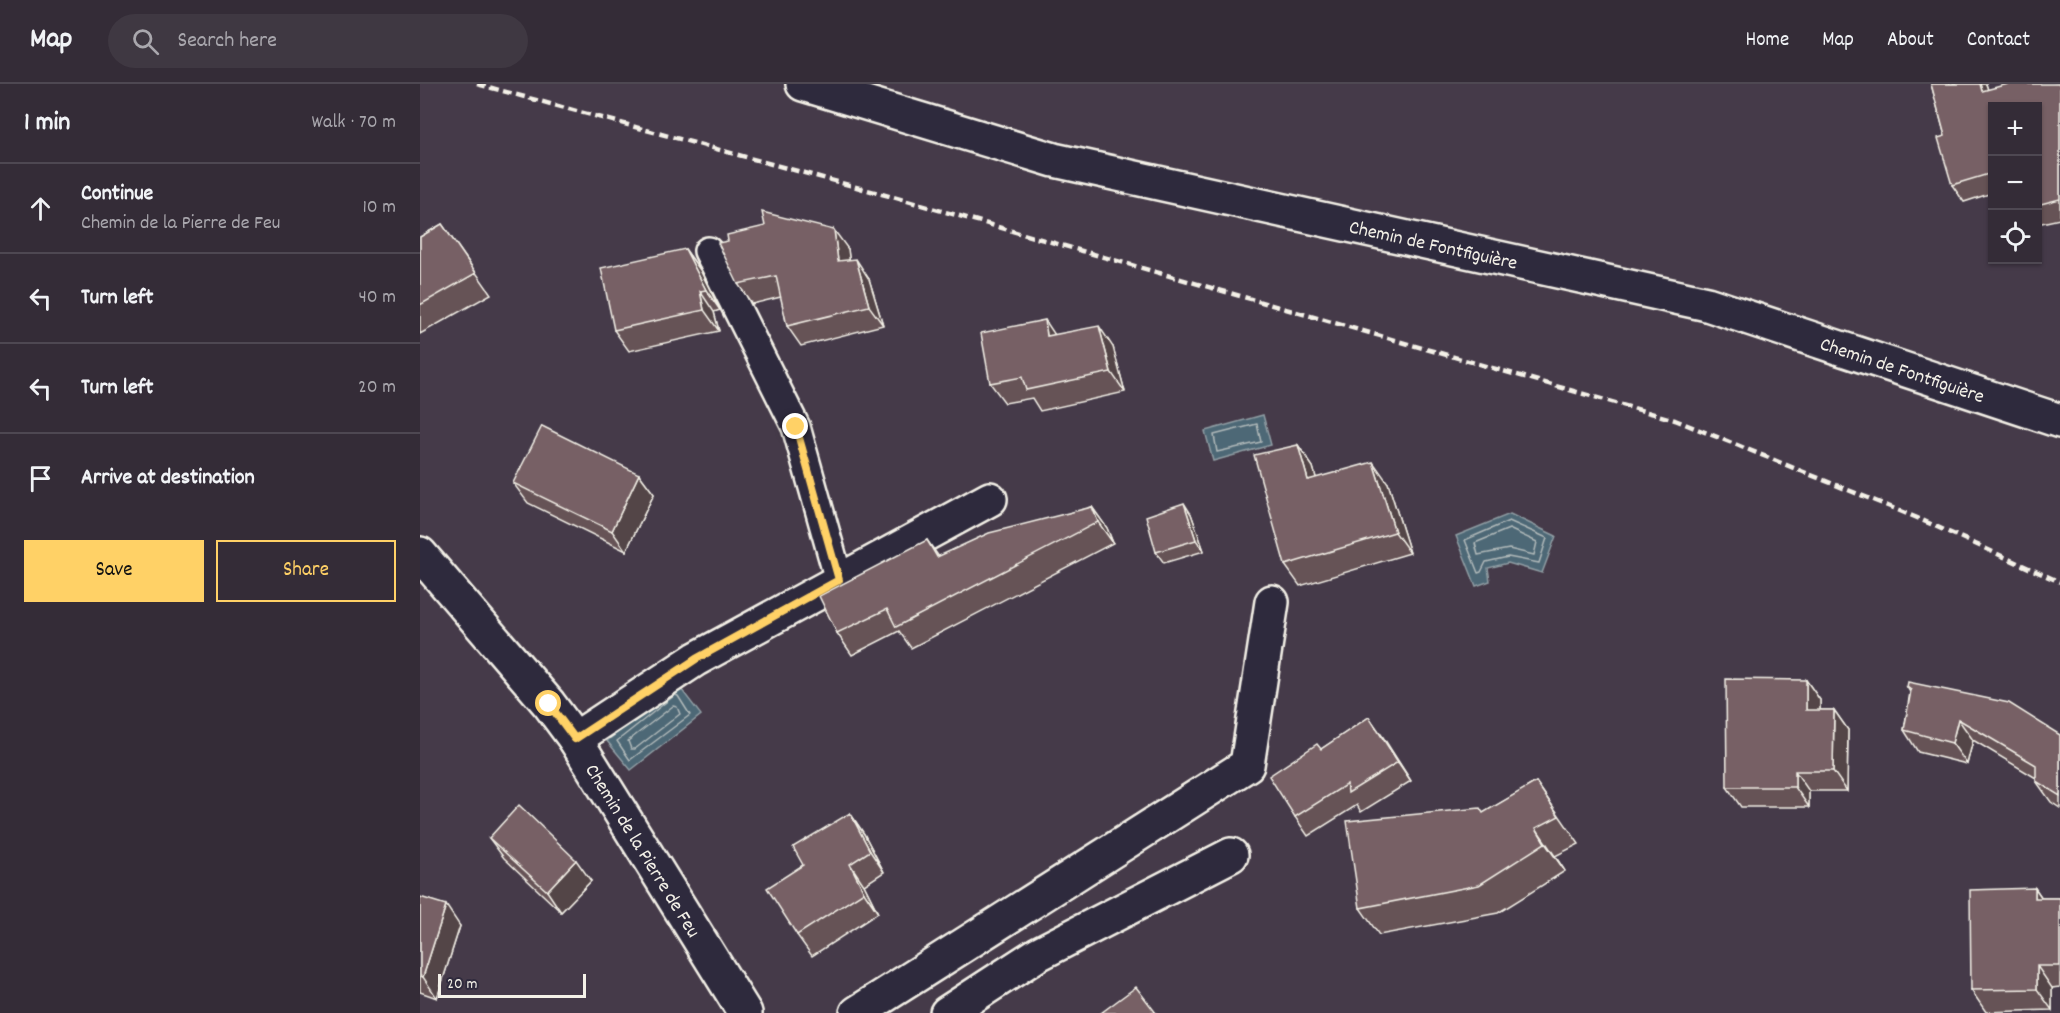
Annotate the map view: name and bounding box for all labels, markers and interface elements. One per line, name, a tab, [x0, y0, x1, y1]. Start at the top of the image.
search box	[108, 14, 528, 68]
text: Map	[30, 21, 72, 61]
icon: search	[129, 25, 162, 58]
text: Search here	[177, 26, 277, 57]
text: Home	[1745, 26, 1789, 56]
text: Map	[1822, 26, 1854, 56]
text: About	[1887, 26, 1934, 56]
text: Contact	[1967, 26, 2030, 56]
map controls	[1988, 102, 2042, 264]
button: +	[1988, 102, 2042, 156]
text: 1 min	[24, 105, 70, 142]
text: Walk · 70 m	[312, 109, 396, 137]
button: −	[1988, 156, 2042, 210]
text: Continue	[81, 179, 153, 210]
icon: ahead	[24, 192, 57, 225]
text: 10 m	[362, 194, 396, 222]
text: Chemin de la Pierre de Feu	[81, 210, 280, 238]
button: locate	[1988, 210, 2042, 264]
street label: Chemin de Fontfiguière	[1346, 214, 1520, 279]
icon: left	[24, 282, 57, 315]
text: Turn left	[81, 283, 153, 314]
text: 40 m	[358, 284, 396, 312]
street label: Chemin de Fontfiguière	[1816, 331, 1988, 412]
icon: left	[24, 372, 57, 405]
text: Turn left	[81, 373, 153, 404]
text: 20 m	[358, 374, 396, 402]
route end	[782, 413, 808, 439]
icon: arrive	[24, 462, 57, 495]
text: Arrive at destination	[81, 463, 255, 494]
button: Save	[24, 540, 204, 602]
button: Share	[216, 540, 396, 602]
route start	[535, 690, 561, 716]
street label: Chemin de la Pierre de Feu	[577, 759, 706, 944]
scale bar	[438, 971, 586, 998]
text: 20 m	[447, 973, 477, 996]

